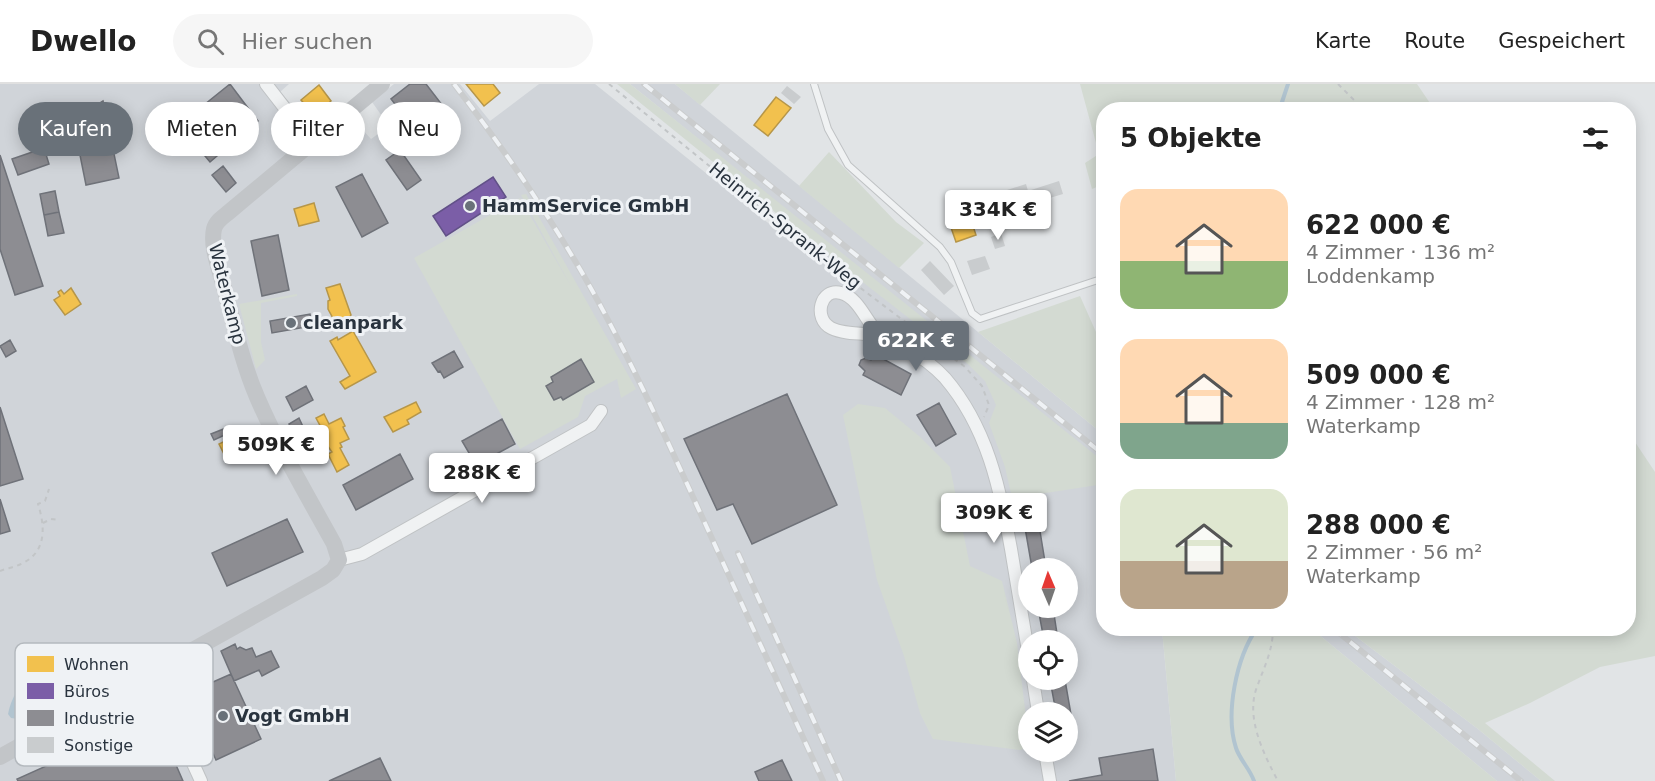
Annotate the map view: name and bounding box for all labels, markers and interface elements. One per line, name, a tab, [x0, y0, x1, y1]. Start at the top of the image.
search box	[173, 14, 593, 68]
text: Dwello	[30, 25, 137, 58]
icon: search	[194, 25, 227, 58]
text: Hier suchen	[242, 29, 373, 54]
text: Karte	[1315, 29, 1371, 53]
text: Route	[1404, 29, 1465, 53]
text: Gespeichert	[1498, 29, 1625, 53]
chip: Kaufen	[18, 102, 133, 156]
chip: Mieten	[145, 102, 259, 156]
chip: Filter	[271, 102, 365, 156]
chip: Neu	[377, 102, 461, 156]
icon: filters	[1579, 122, 1612, 155]
text: 5 Objekte	[1120, 123, 1262, 153]
street label: Heinrich-Sprank-Weg	[705, 158, 865, 293]
pin: 334K €	[949, 190, 1047, 241]
place label: HammService GmbH	[482, 195, 689, 216]
text: 334K €	[959, 197, 1037, 221]
marker: HammService GmbH	[463, 199, 477, 213]
text: 622 000 €	[1306, 210, 1451, 240]
icon: home	[1168, 213, 1240, 285]
text: 4 Zimmer · 136 m²	[1306, 240, 1495, 264]
street label: Waterkamp	[205, 241, 250, 347]
text: Loddenkamp	[1306, 264, 1435, 288]
place label: cleanpark	[303, 312, 404, 333]
marker: cleanpark	[284, 316, 298, 330]
pin: 622K €	[867, 321, 965, 372]
text: 622K €	[877, 328, 955, 352]
text: 509 000 €	[1306, 360, 1451, 390]
icon: home	[1168, 363, 1240, 435]
text: 4 Zimmer · 128 m²	[1306, 390, 1495, 414]
text: Waterkamp	[1306, 414, 1421, 438]
pin: 509K €	[227, 425, 325, 476]
text: 509K €	[237, 432, 315, 456]
pin: 288K €	[433, 453, 531, 504]
text: 288K €	[443, 460, 521, 484]
pin: 309K €	[945, 493, 1043, 544]
text: 309K €	[955, 500, 1033, 524]
text: 288 000 €	[1306, 510, 1451, 540]
icon: home	[1168, 513, 1240, 585]
text: 2 Zimmer · 56 m²	[1306, 540, 1482, 564]
north arrow	[1018, 558, 1078, 618]
map controls	[1018, 558, 1078, 762]
text: Waterkamp	[1306, 564, 1421, 588]
button: locate	[1018, 630, 1078, 690]
legend	[15, 643, 213, 766]
text: Wohnen	[64, 655, 129, 674]
text: Büros	[64, 682, 109, 701]
button: layers	[1018, 702, 1078, 762]
place label: Vogt GmbH	[235, 705, 350, 726]
text: Industrie	[64, 709, 135, 728]
marker: Vogt GmbH	[216, 709, 230, 723]
text: Sonstige	[64, 736, 133, 755]

